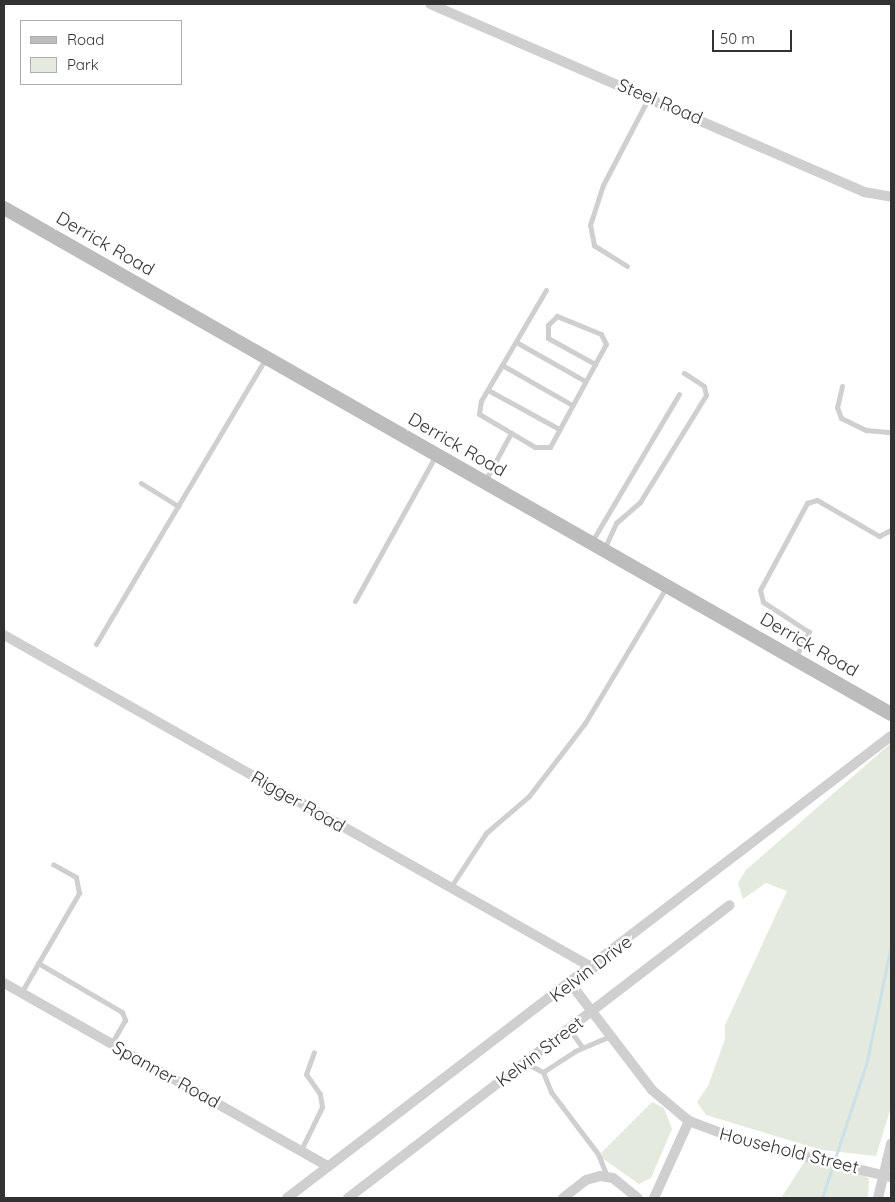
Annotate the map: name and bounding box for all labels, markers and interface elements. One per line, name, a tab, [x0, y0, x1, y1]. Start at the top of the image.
legend	[20, 20, 182, 85]
scale bar	[715, 20, 795, 52]
text: 50 m	[720, 29, 755, 48]
text: Road	[67, 30, 104, 49]
text: Park	[67, 55, 99, 74]
street label: Steel Road	[614, 74, 706, 130]
street label: Derrick Road	[52, 207, 158, 281]
street label: Derrick Road	[404, 408, 510, 482]
street label: Derrick Road	[756, 608, 862, 682]
street label: Rigger Road	[247, 766, 349, 838]
street label: Kelvin Drive	[546, 931, 636, 1007]
street label: Kelvin Street	[492, 1012, 588, 1092]
street label: Spanner Road	[109, 1037, 223, 1113]
street label: Household Street	[717, 1123, 861, 1179]

